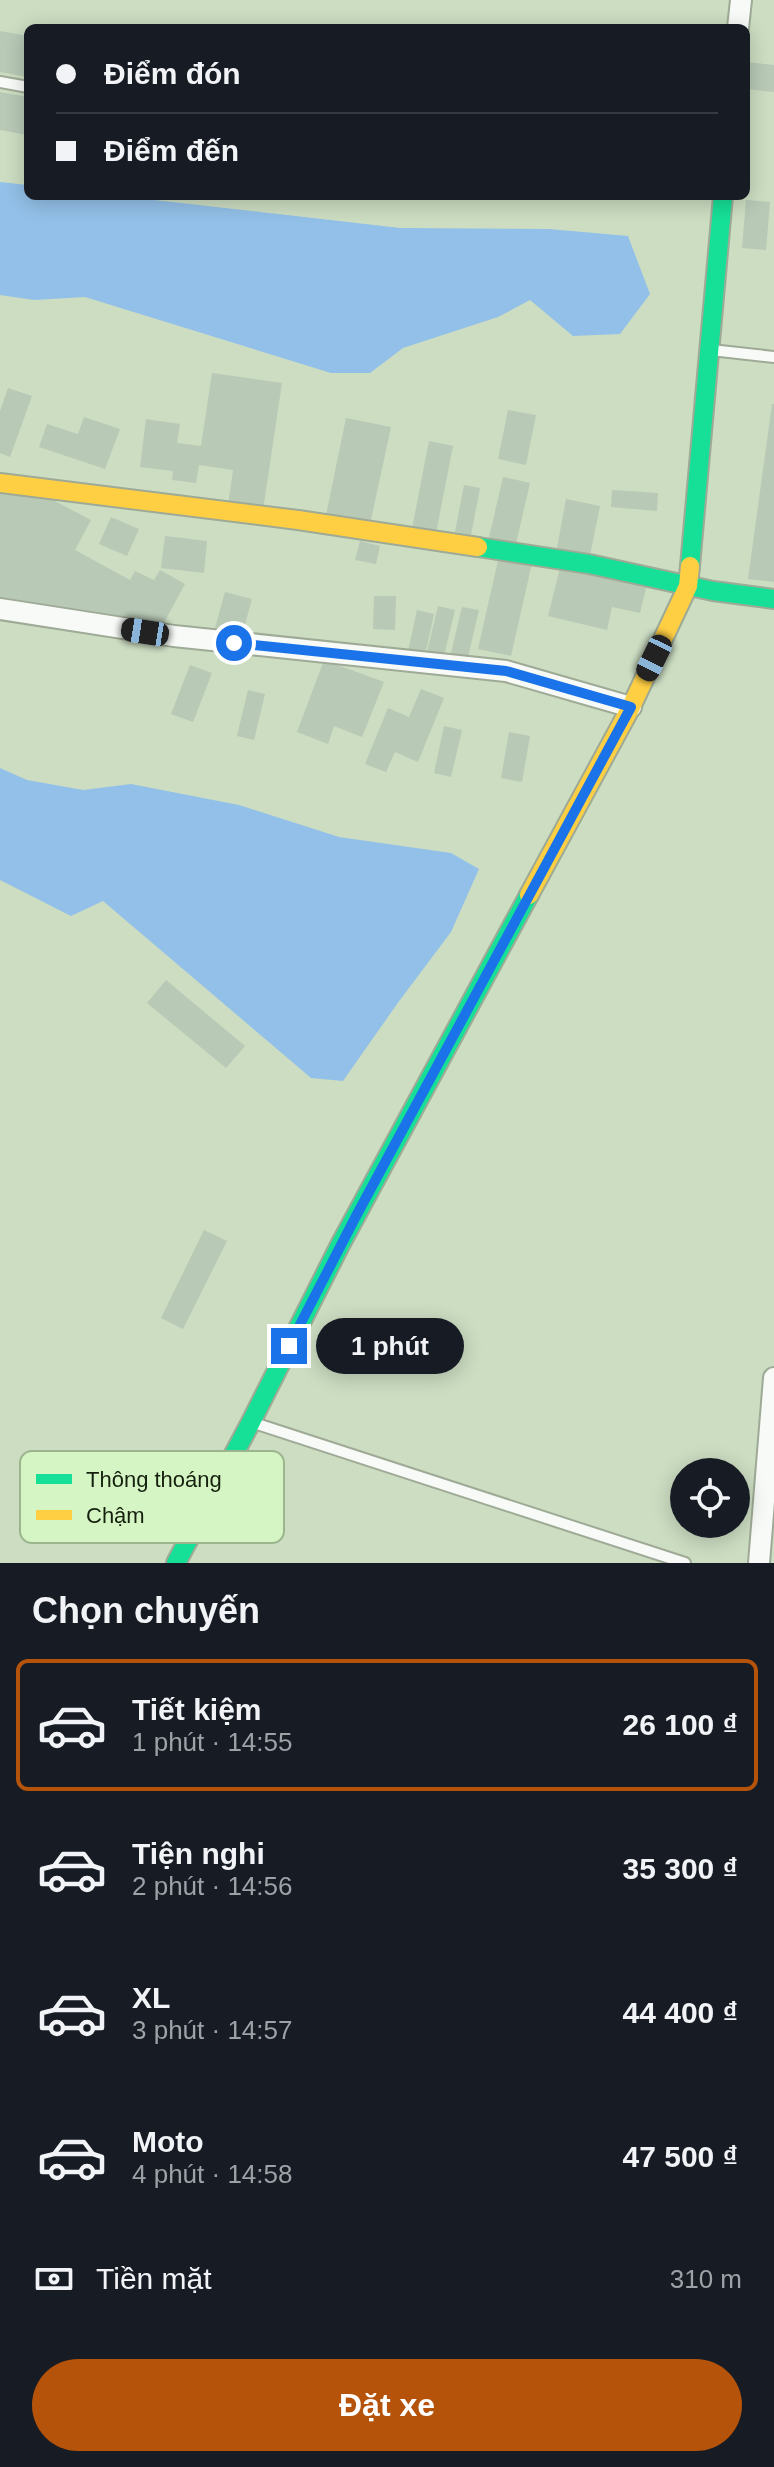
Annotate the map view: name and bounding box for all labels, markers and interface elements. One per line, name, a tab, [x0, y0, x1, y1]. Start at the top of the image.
text: Điểm đón	[104, 57, 241, 90]
text: Điểm đến	[104, 134, 239, 167]
car	[119, 616, 171, 648]
route start	[216, 625, 252, 661]
car	[633, 631, 675, 685]
callout: 1 phút	[317, 1318, 465, 1374]
route end	[271, 1328, 307, 1364]
text: 1 phút	[351, 1331, 429, 1361]
legend	[20, 1451, 284, 1543]
map controls	[670, 1458, 750, 1538]
button: locate	[670, 1458, 750, 1538]
text: Thông thoáng	[86, 1467, 222, 1492]
text: Chậm	[86, 1503, 145, 1528]
text: Chọn chuyến	[32, 1590, 260, 1631]
icon: car	[36, 1689, 108, 1761]
text: Tiết kiệm	[132, 1693, 262, 1726]
text: 26 100 ₫	[623, 1708, 738, 1741]
text: 1 phút · 14:55	[132, 1727, 292, 1757]
icon: car	[36, 1833, 108, 1905]
text: Tiện nghi	[132, 1837, 265, 1870]
text: 35 300 ₫	[623, 1852, 738, 1885]
text: 2 phút · 14:56	[132, 1871, 292, 1901]
icon: car	[36, 1977, 108, 2049]
text: XL	[132, 1981, 170, 2014]
text: 44 400 ₫	[623, 1996, 738, 2029]
text: 3 phút · 14:57	[132, 2015, 292, 2045]
icon: car	[36, 2121, 108, 2193]
text: Moto	[132, 2125, 204, 2158]
text: 47 500 ₫	[623, 2140, 738, 2173]
text: 4 phút · 14:58	[132, 2159, 292, 2189]
icon: cash	[32, 2257, 76, 2301]
text: Tiền mặt	[96, 2262, 212, 2295]
text: 310 m	[670, 2264, 742, 2294]
button: Đặt xe	[32, 2359, 742, 2451]

